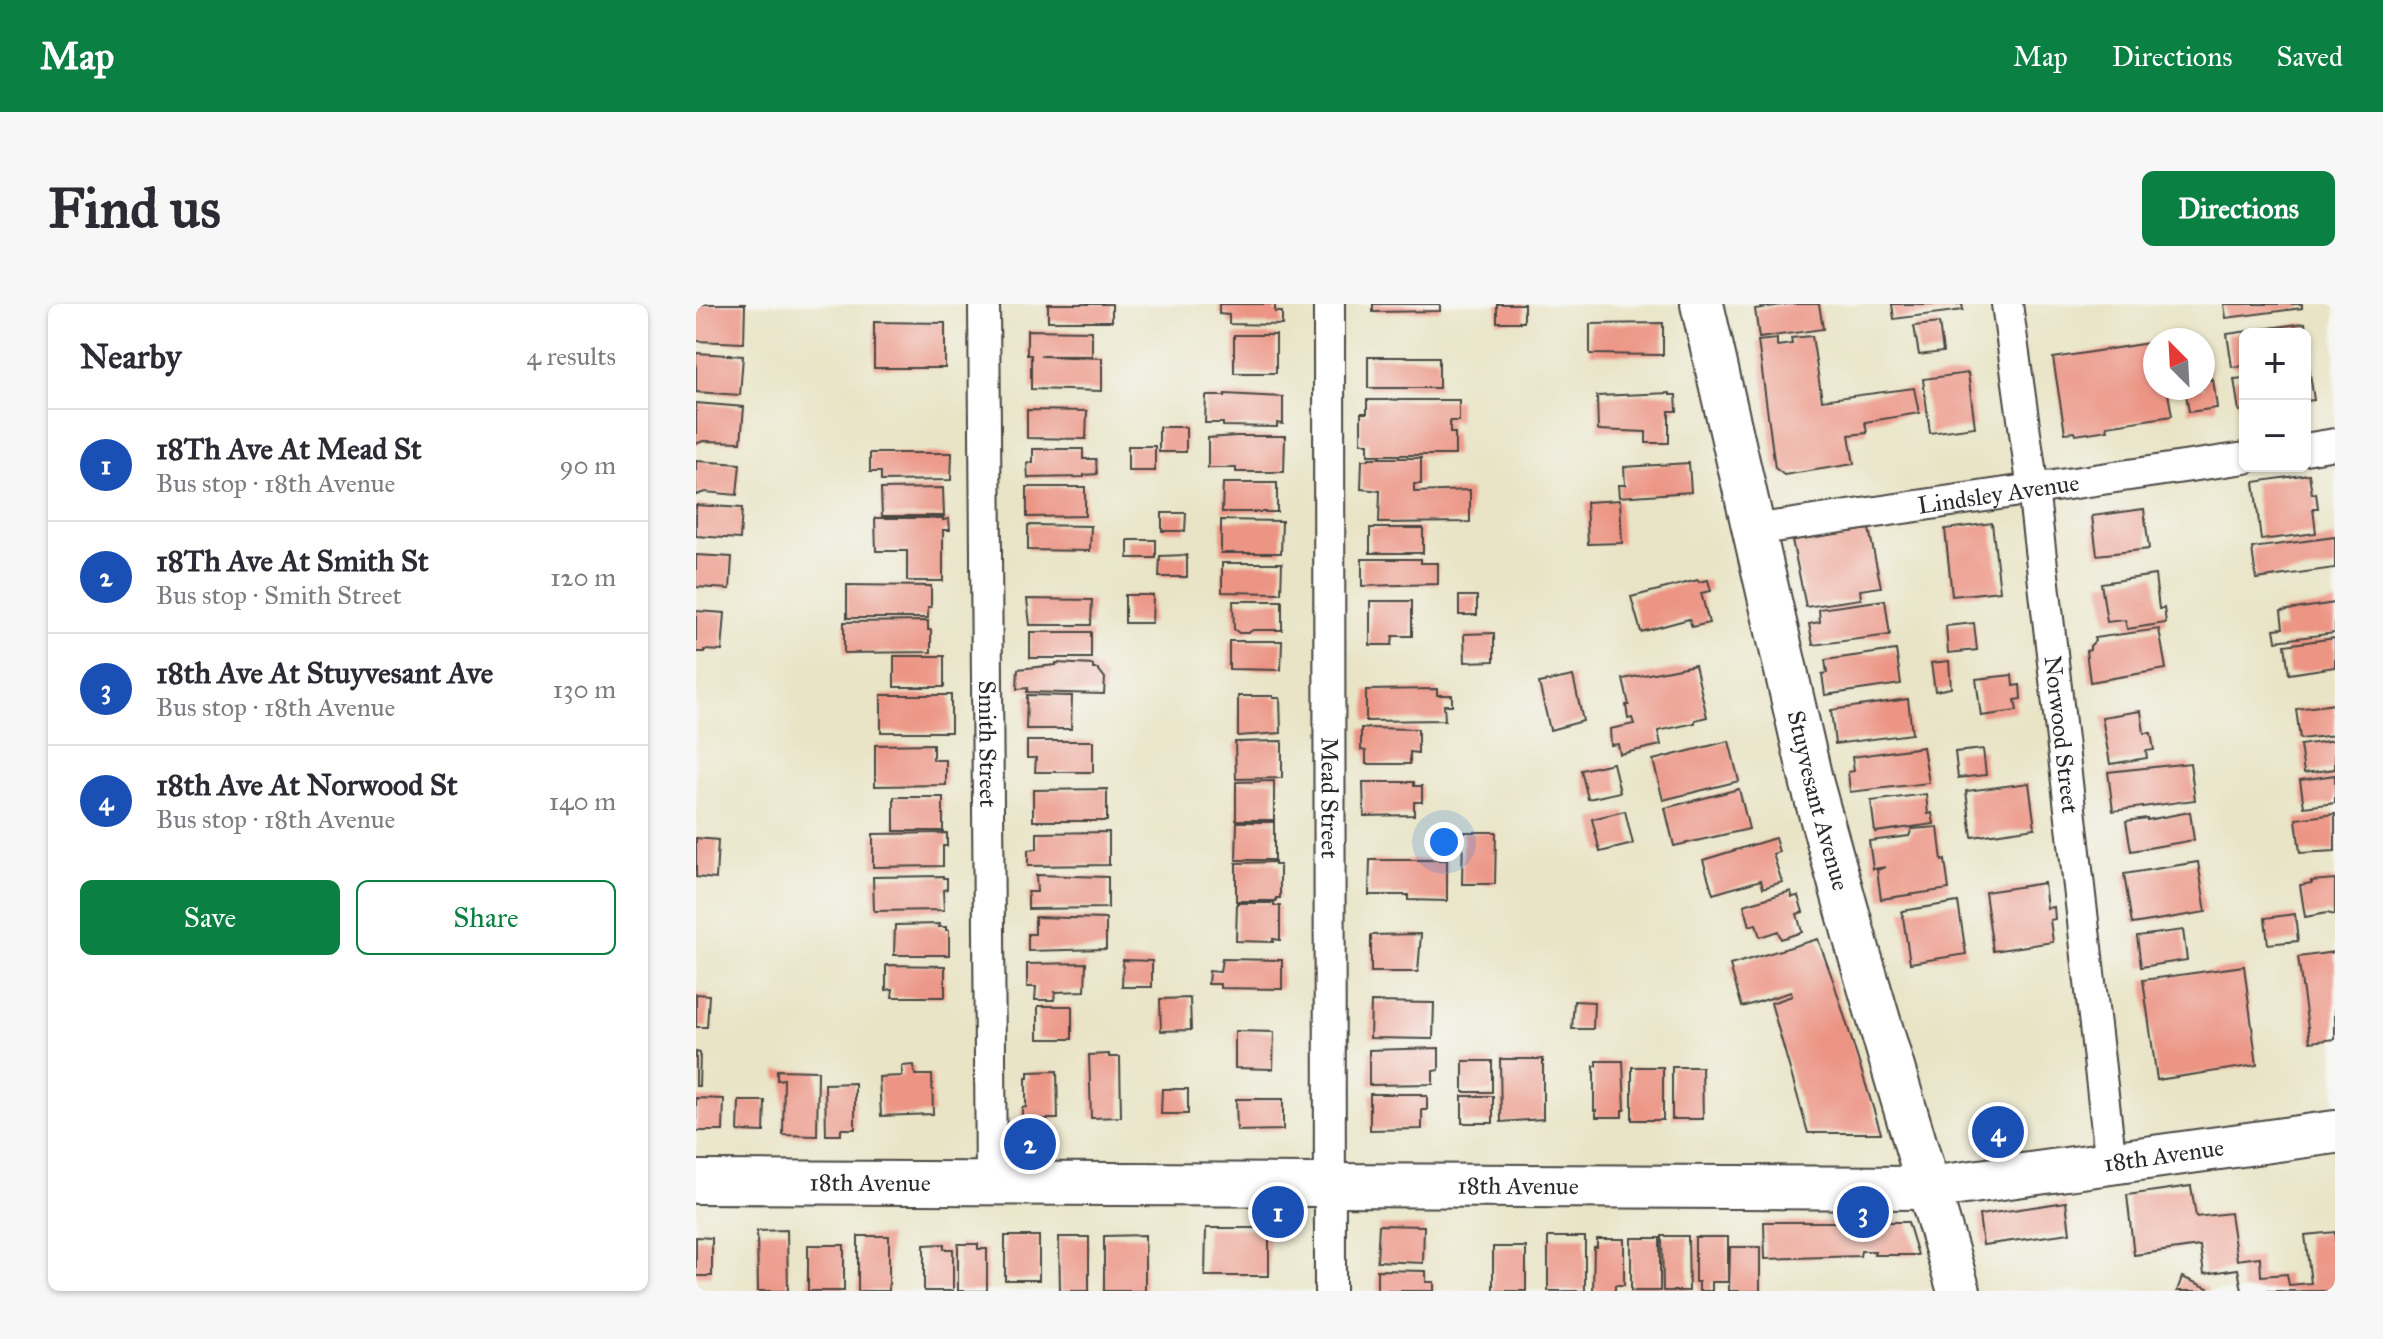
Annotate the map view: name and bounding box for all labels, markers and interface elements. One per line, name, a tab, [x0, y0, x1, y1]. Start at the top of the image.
text: Map	[40, 33, 114, 79]
text: Map	[2013, 39, 2068, 74]
text: Directions	[2112, 39, 2233, 74]
text: Saved	[2277, 39, 2343, 74]
button: Directions	[2142, 171, 2335, 246]
text: Find us	[48, 174, 221, 242]
north arrow	[2143, 328, 2215, 400]
map controls	[2239, 328, 2311, 472]
button: +	[2239, 328, 2311, 400]
text: Nearby	[80, 336, 182, 377]
text: 4 results	[527, 340, 616, 372]
button: −	[2239, 400, 2311, 472]
text: 18Th Ave At Mead St	[156, 431, 422, 467]
text: 1	[101, 449, 111, 481]
text: 90 m	[559, 449, 616, 481]
text: Bus stop · 18th Avenue	[156, 467, 395, 499]
street label: Lindsley Avenue	[1916, 467, 2081, 521]
text: 18Th Ave At Smith St	[156, 543, 429, 579]
text: 2	[100, 561, 112, 593]
text: 120 m	[550, 561, 616, 593]
text: Bus stop · Smith Street	[156, 579, 402, 611]
street label: Norwood Street	[2037, 654, 2085, 815]
text: 18th Ave At Stuyvesant Ave	[156, 655, 493, 691]
text: 3	[101, 673, 111, 705]
text: 130 m	[553, 673, 616, 705]
street label: Smith Street	[972, 680, 1003, 808]
text: Bus stop · 18th Avenue	[156, 691, 395, 723]
street label: Stuyvesant Avenue	[1781, 708, 1856, 894]
street label: Mead Street	[1314, 737, 1345, 859]
text: 18th Ave At Norwood St	[156, 767, 458, 803]
text: 4	[99, 785, 113, 817]
text: 140 m	[549, 785, 616, 817]
text: Bus stop · 18th Avenue	[156, 803, 395, 835]
your location	[1424, 822, 1464, 862]
button: Save	[80, 880, 340, 955]
button: Share	[356, 880, 616, 955]
pin: 4	[1972, 1102, 2024, 1162]
pin: 2	[1004, 1114, 1056, 1174]
street label: 18th Avenue	[2102, 1132, 2226, 1179]
street label: 18th Avenue	[809, 1168, 931, 1198]
street label: 18th Avenue	[1457, 1171, 1579, 1201]
pin: 1	[1252, 1182, 1304, 1242]
pin: 3	[1837, 1182, 1889, 1242]

